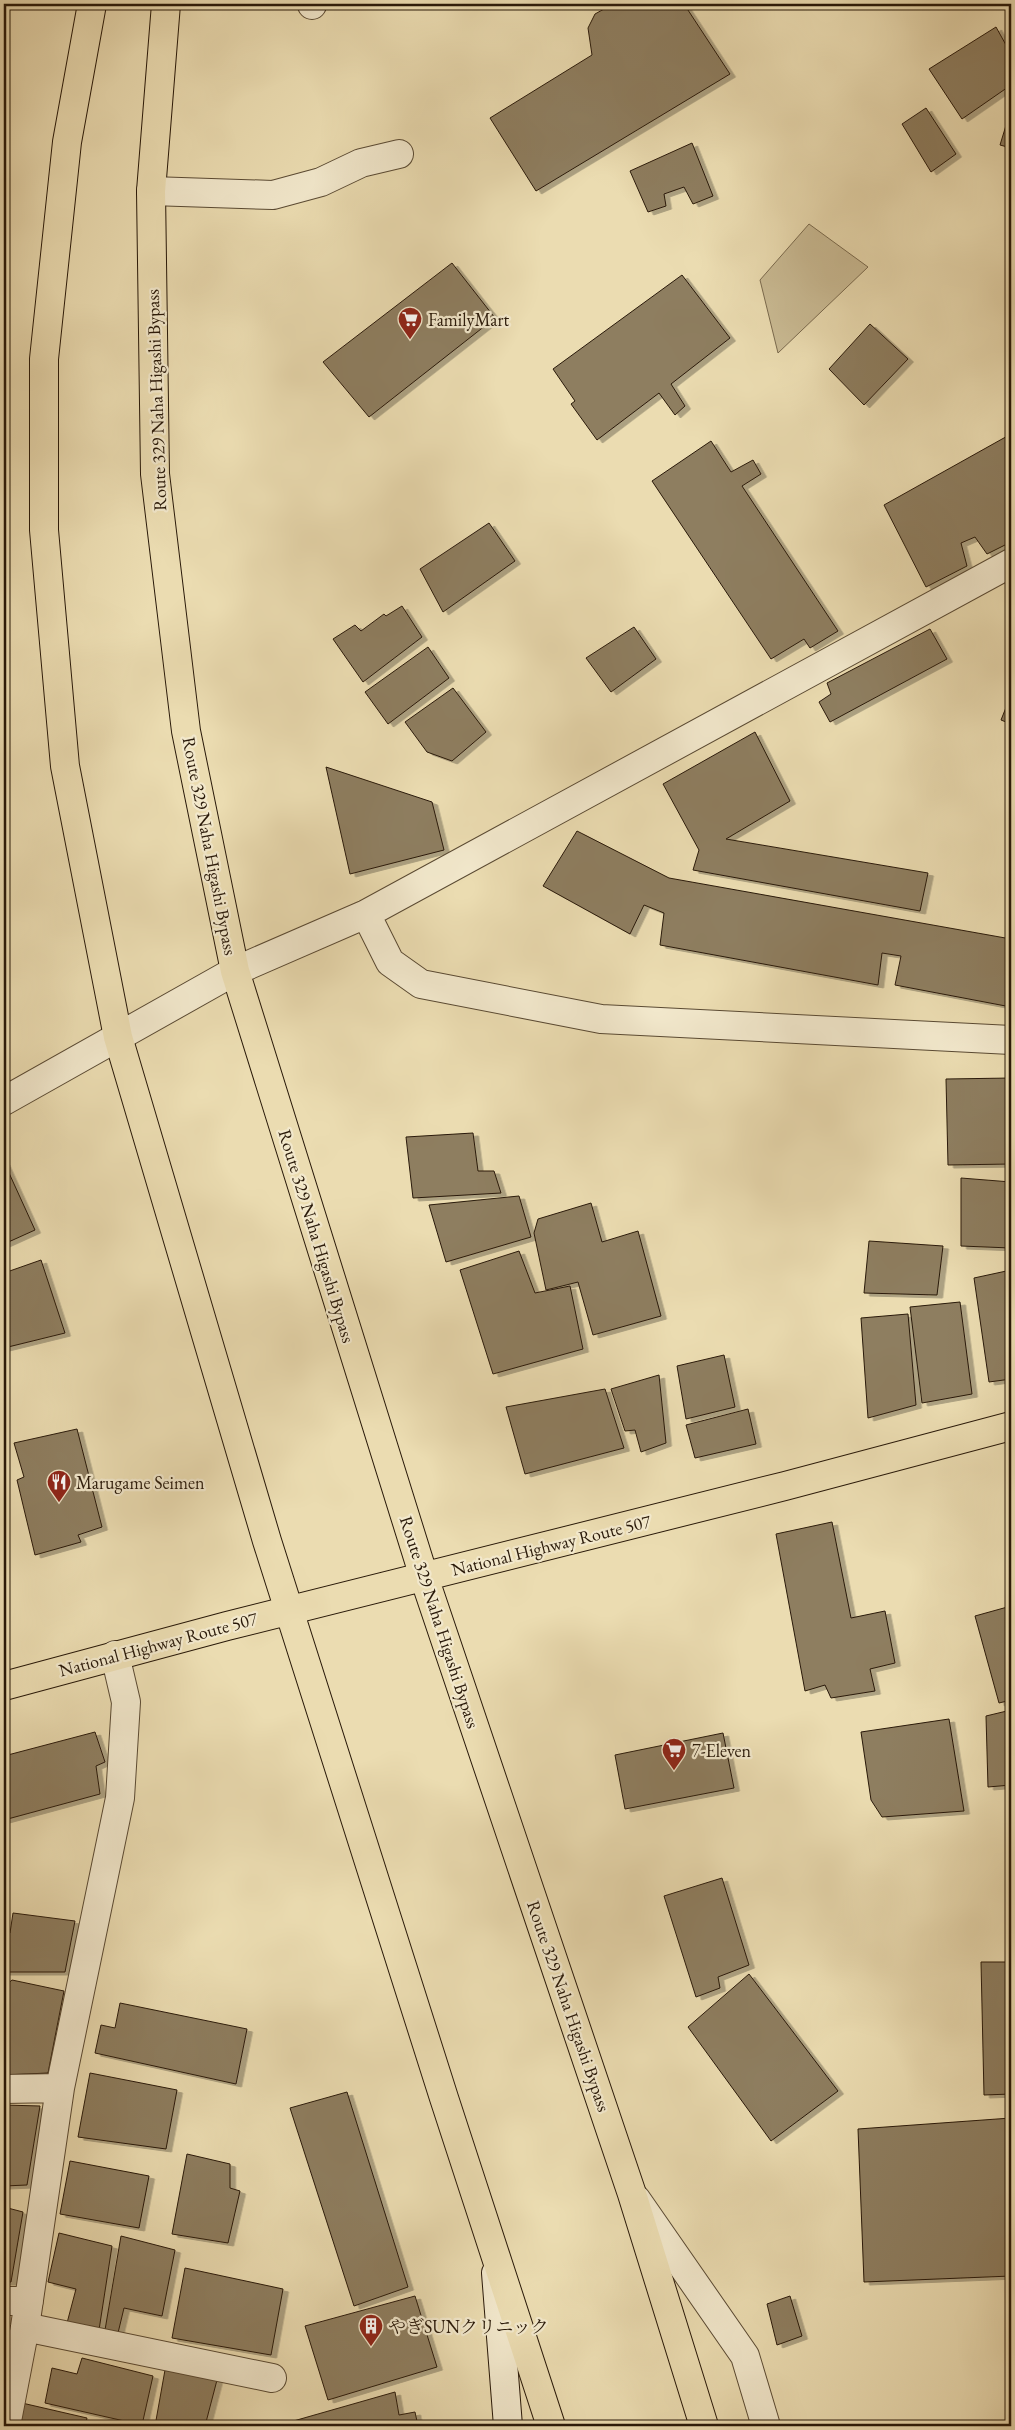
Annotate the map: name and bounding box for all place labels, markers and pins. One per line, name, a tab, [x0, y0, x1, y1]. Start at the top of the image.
supermarket icon: FamilyMart	[397, 306, 423, 340]
place label: FamilyMart	[428, 308, 510, 331]
restaurant icon: Marugame Seimen	[46, 1469, 72, 1503]
place label: Marugame Seimen	[76, 1471, 205, 1494]
supermarket icon: 7-Eleven	[661, 1737, 687, 1771]
place label: 7-Eleven	[692, 1739, 752, 1762]
building icon: やぎSUNクリニック	[358, 2313, 384, 2347]
place label: やぎSUNクリニック	[388, 2315, 549, 2338]

